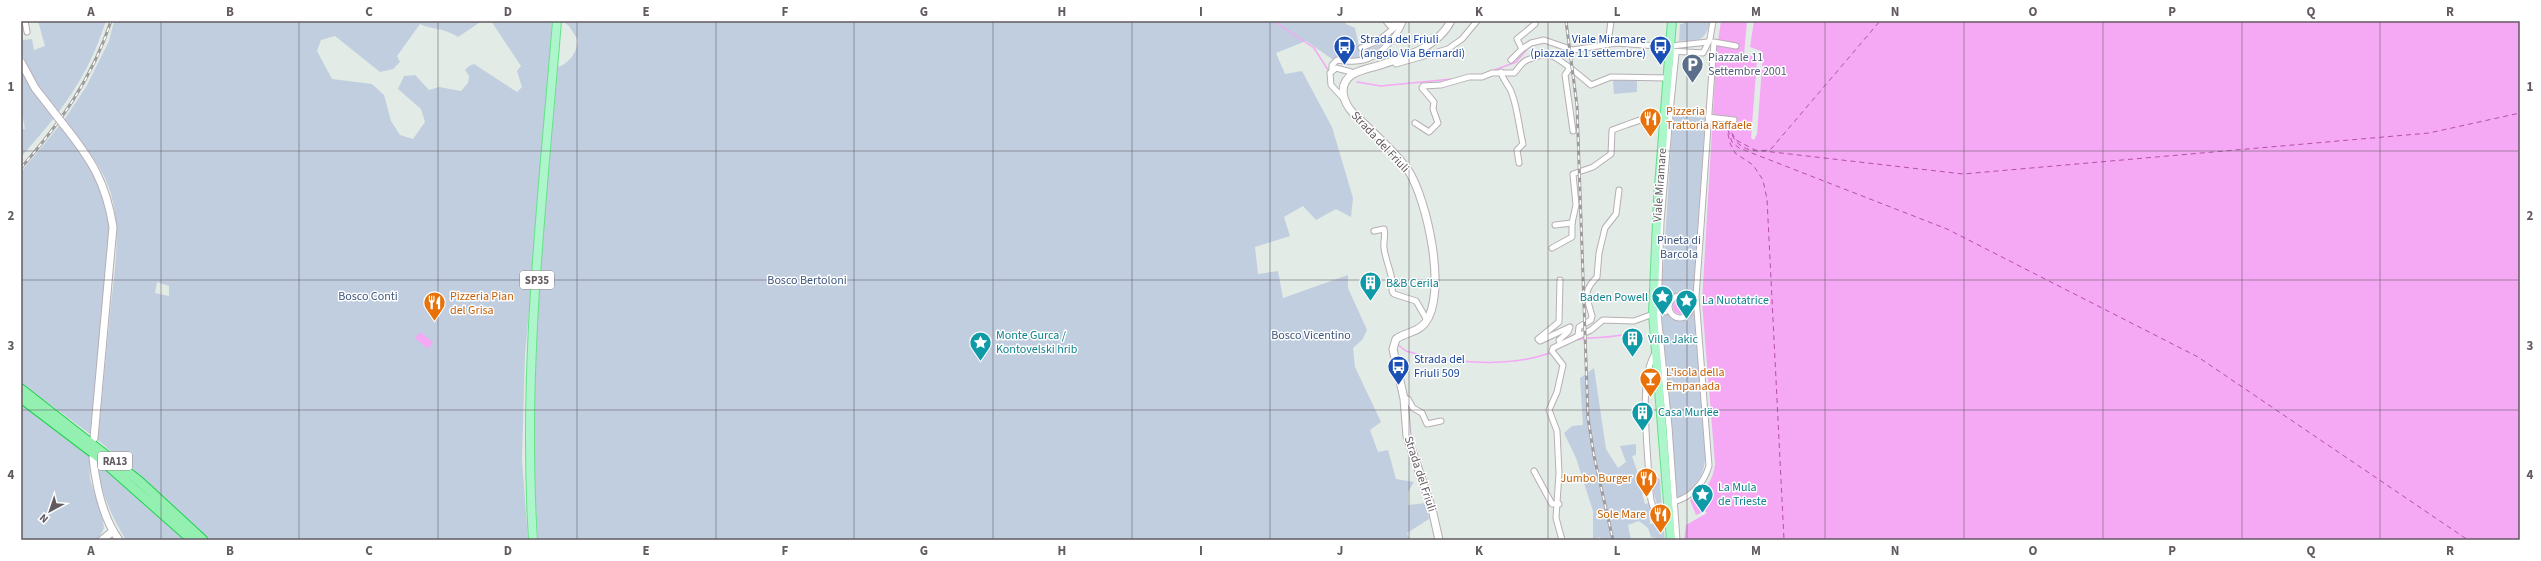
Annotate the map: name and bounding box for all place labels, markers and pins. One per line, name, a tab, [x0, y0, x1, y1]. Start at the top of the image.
place label: Strada del Friuli (angolo Via Bernardi)	[1360, 31, 1465, 62]
place label: Viale Miramare (piazzale 11 settembre)	[1530, 31, 1646, 62]
bus stop icon: Strada del Friuli (angolo Via Bernardi)	[1331, 33, 1357, 66]
bus stop icon: Viale Miramare (piazzale 11 settembre)	[1648, 33, 1674, 66]
place label: Piazzale 11 Settembre 2001	[1708, 49, 1787, 80]
parking icon: Piazzale 11 Settembre 2001	[1679, 51, 1705, 84]
place label: Pizzeria Trattoria Raffaele	[1666, 103, 1752, 134]
restaurant icon: Pizzeria Trattoria Raffaele	[1637, 105, 1663, 138]
building icon: B&B Cerila	[1357, 270, 1383, 303]
place label: B&B Cerila	[1386, 275, 1439, 292]
place icon: Baden Powell	[1650, 284, 1676, 317]
place icon: La Nuotatrice	[1674, 287, 1700, 320]
place label: Pizzeria Pian del Grisa	[450, 288, 514, 319]
place label: Baden Powell	[1580, 289, 1648, 306]
restaurant icon: Pizzeria Pian del Grisa	[422, 290, 448, 323]
place label: La Nuotatrice	[1702, 292, 1769, 309]
building icon: Villa Jakic	[1619, 326, 1645, 359]
place label: Monte Gurca / Kontovelski hrib	[996, 327, 1078, 358]
place icon: Monte Gurca / Kontovelski hrib	[968, 329, 994, 362]
place label: Villa Jakic	[1648, 331, 1698, 348]
place label: Strada del Friuli 509	[1414, 351, 1465, 382]
bus stop icon: Strada del Friuli 509	[1385, 353, 1411, 386]
place label: L'isola della Empanada	[1666, 364, 1725, 395]
bar icon: L'isola della Empanada	[1638, 366, 1664, 399]
building icon: Casa Murlëe	[1629, 399, 1655, 432]
place label: Casa Murlëe	[1658, 404, 1719, 421]
restaurant icon: Jumbo Burger	[1634, 465, 1660, 498]
place label: Jumbo Burger	[1561, 470, 1633, 487]
place label: La Mula de Trieste	[1718, 479, 1767, 510]
place icon: La Mula de Trieste	[1689, 481, 1715, 514]
restaurant icon: Sole Mare	[1648, 501, 1674, 534]
place label: Sole Mare	[1597, 506, 1646, 523]

